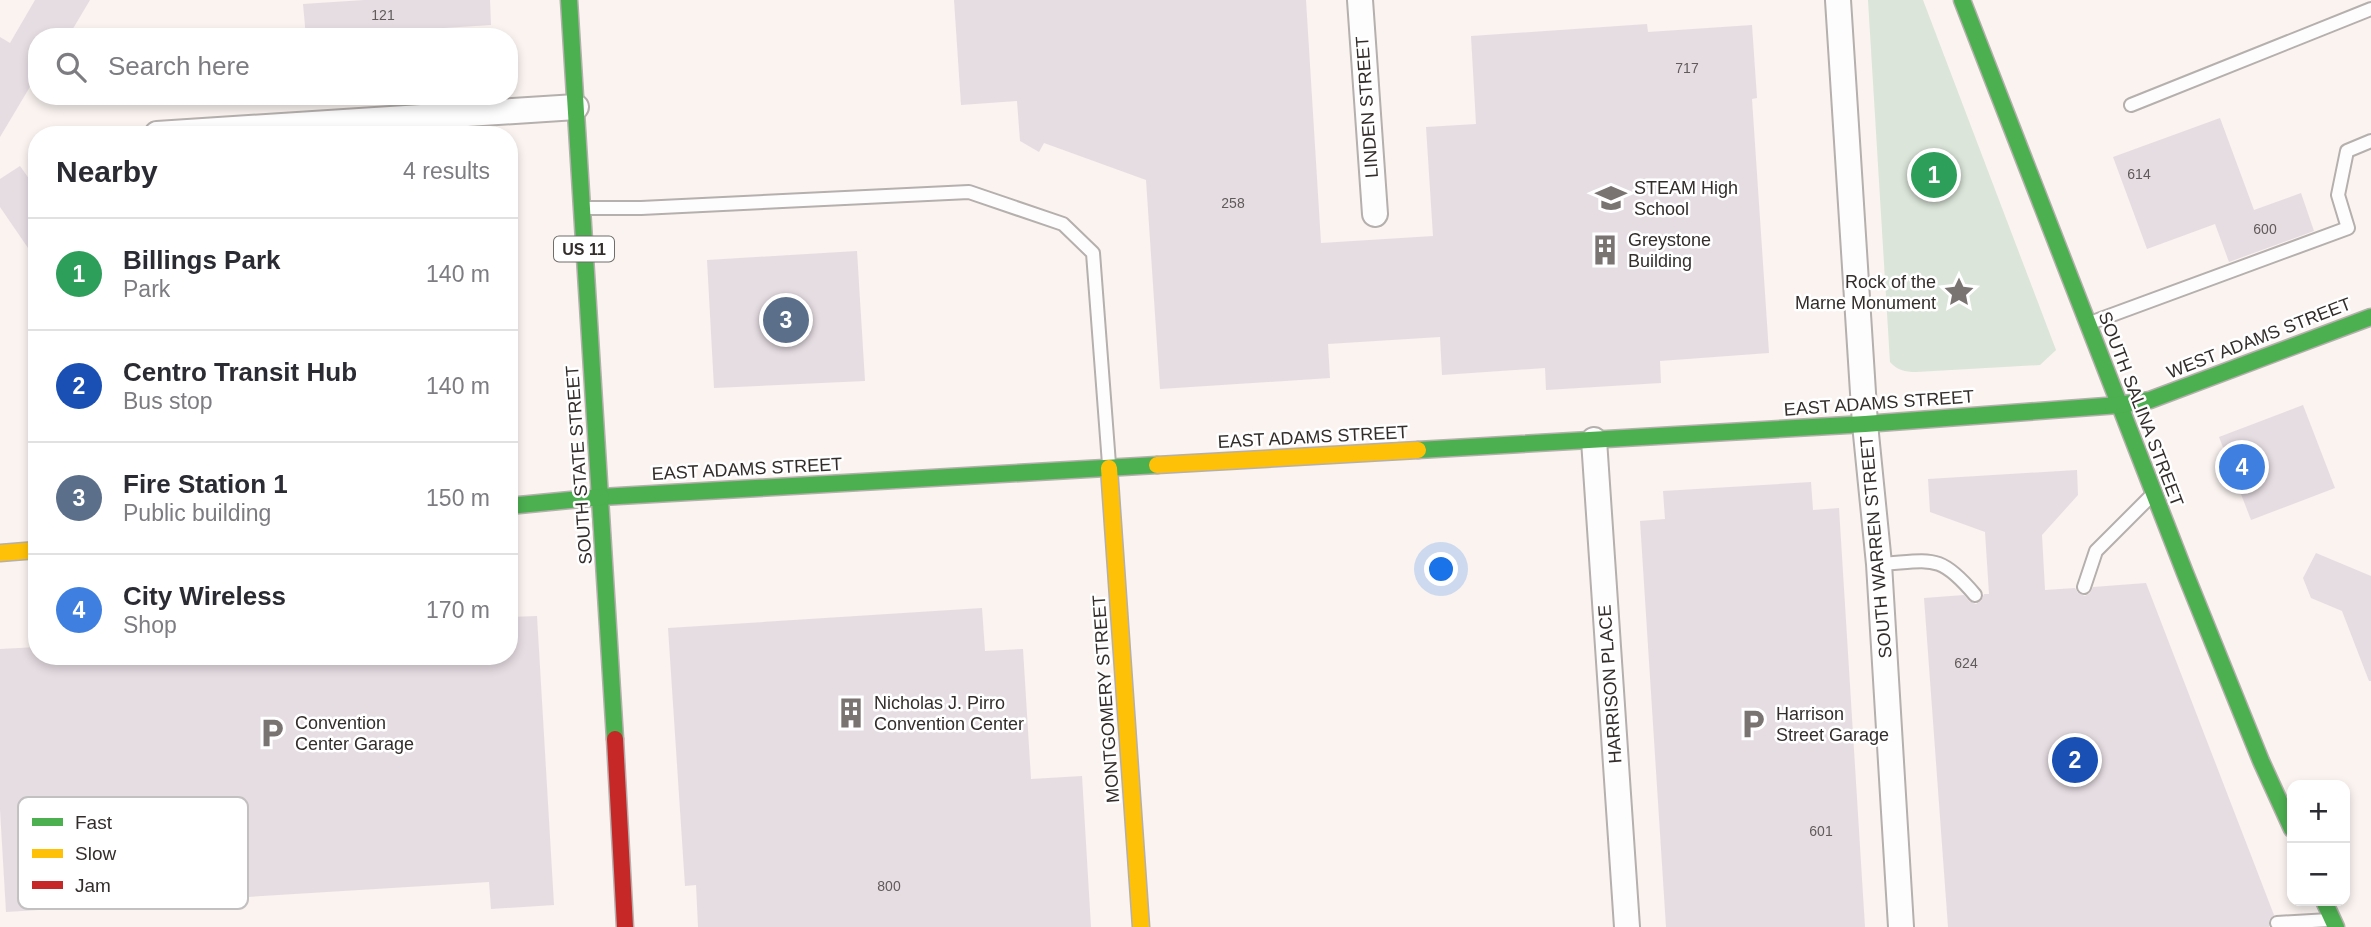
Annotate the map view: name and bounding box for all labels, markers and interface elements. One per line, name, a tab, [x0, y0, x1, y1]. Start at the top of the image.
house number: 121	[371, 7, 395, 23]
search box	[28, 28, 518, 105]
street label: LINDEN STREET	[1352, 35, 1382, 179]
icon: search	[52, 48, 90, 86]
text: Search here	[108, 51, 250, 81]
house number: 717	[1675, 60, 1699, 76]
pin: 1	[1911, 149, 1957, 201]
text: Nearby	[56, 155, 158, 188]
text: 4 results	[403, 158, 490, 184]
house number: 614	[2127, 166, 2151, 182]
place label: STEAM High School	[1634, 178, 1738, 219]
school or university icon: STEAM High School	[1594, 181, 1628, 215]
house number: 258	[1221, 195, 1245, 211]
house number: 600	[2253, 221, 2277, 237]
place label: Greystone Building	[1628, 230, 1711, 271]
building icon: Greystone Building	[1588, 233, 1622, 267]
road number: US 11	[554, 236, 614, 262]
text: Billings Park	[123, 245, 281, 275]
text: 1	[73, 261, 85, 287]
text: 140 m	[426, 261, 490, 287]
place label: Rock of the Marne Monument	[1795, 272, 1936, 313]
place icon: Rock of the Marne Monument	[1942, 275, 1976, 309]
text: Park	[123, 276, 170, 302]
pin: 3	[763, 294, 809, 346]
street label: WEST ADAMS STREET	[2164, 294, 2354, 382]
street label: SOUTH SALINA STREET	[2095, 309, 2187, 509]
text: Centro Transit Hub	[123, 357, 357, 387]
street label: SOUTH STATE STREET	[562, 365, 596, 565]
text: 2	[73, 373, 85, 399]
text: 140 m	[426, 373, 490, 399]
street label: EAST ADAMS STREET	[1783, 386, 1975, 420]
text: Bus stop	[123, 388, 213, 414]
street label: EAST ADAMS STREET	[1217, 422, 1409, 452]
street label: SOUTH WARREN STREET	[1856, 435, 1896, 659]
pin: 4	[2219, 441, 2265, 493]
street label: EAST ADAMS STREET	[651, 454, 843, 484]
text: Fire Station 1	[123, 469, 288, 499]
text: 3	[73, 485, 85, 511]
text: 150 m	[426, 485, 490, 511]
text: Public building	[123, 500, 271, 526]
your location	[1424, 552, 1458, 586]
text: City Wireless	[123, 581, 286, 611]
street label: MONTGOMERY STREET	[1089, 594, 1123, 804]
text: 4	[73, 597, 85, 623]
text: 170 m	[426, 597, 490, 623]
street label: HARRISON PLACE	[1594, 604, 1626, 764]
text: Shop	[123, 612, 177, 638]
house number: 624	[1954, 655, 1978, 671]
place label: Nicholas J. Pirro Convention Center	[874, 693, 1024, 734]
building icon: Nicholas J. Pirro Convention Center	[834, 696, 868, 730]
place label: Harrison Street Garage	[1776, 704, 1889, 745]
parking icon: Harrison Street Garage	[1736, 707, 1770, 741]
place label: Convention Center Garage	[295, 713, 414, 754]
parking icon: Convention Center Garage	[255, 716, 289, 750]
pin: 2	[2052, 734, 2098, 786]
map controls	[2287, 780, 2350, 906]
button: +	[2287, 780, 2350, 843]
legend	[18, 797, 248, 909]
text: Fast	[75, 812, 113, 833]
house number: 601	[1809, 823, 1833, 839]
text: Slow	[75, 843, 116, 864]
button: −	[2287, 843, 2350, 906]
text: Jam	[75, 875, 111, 896]
house number: 800	[877, 878, 901, 894]

